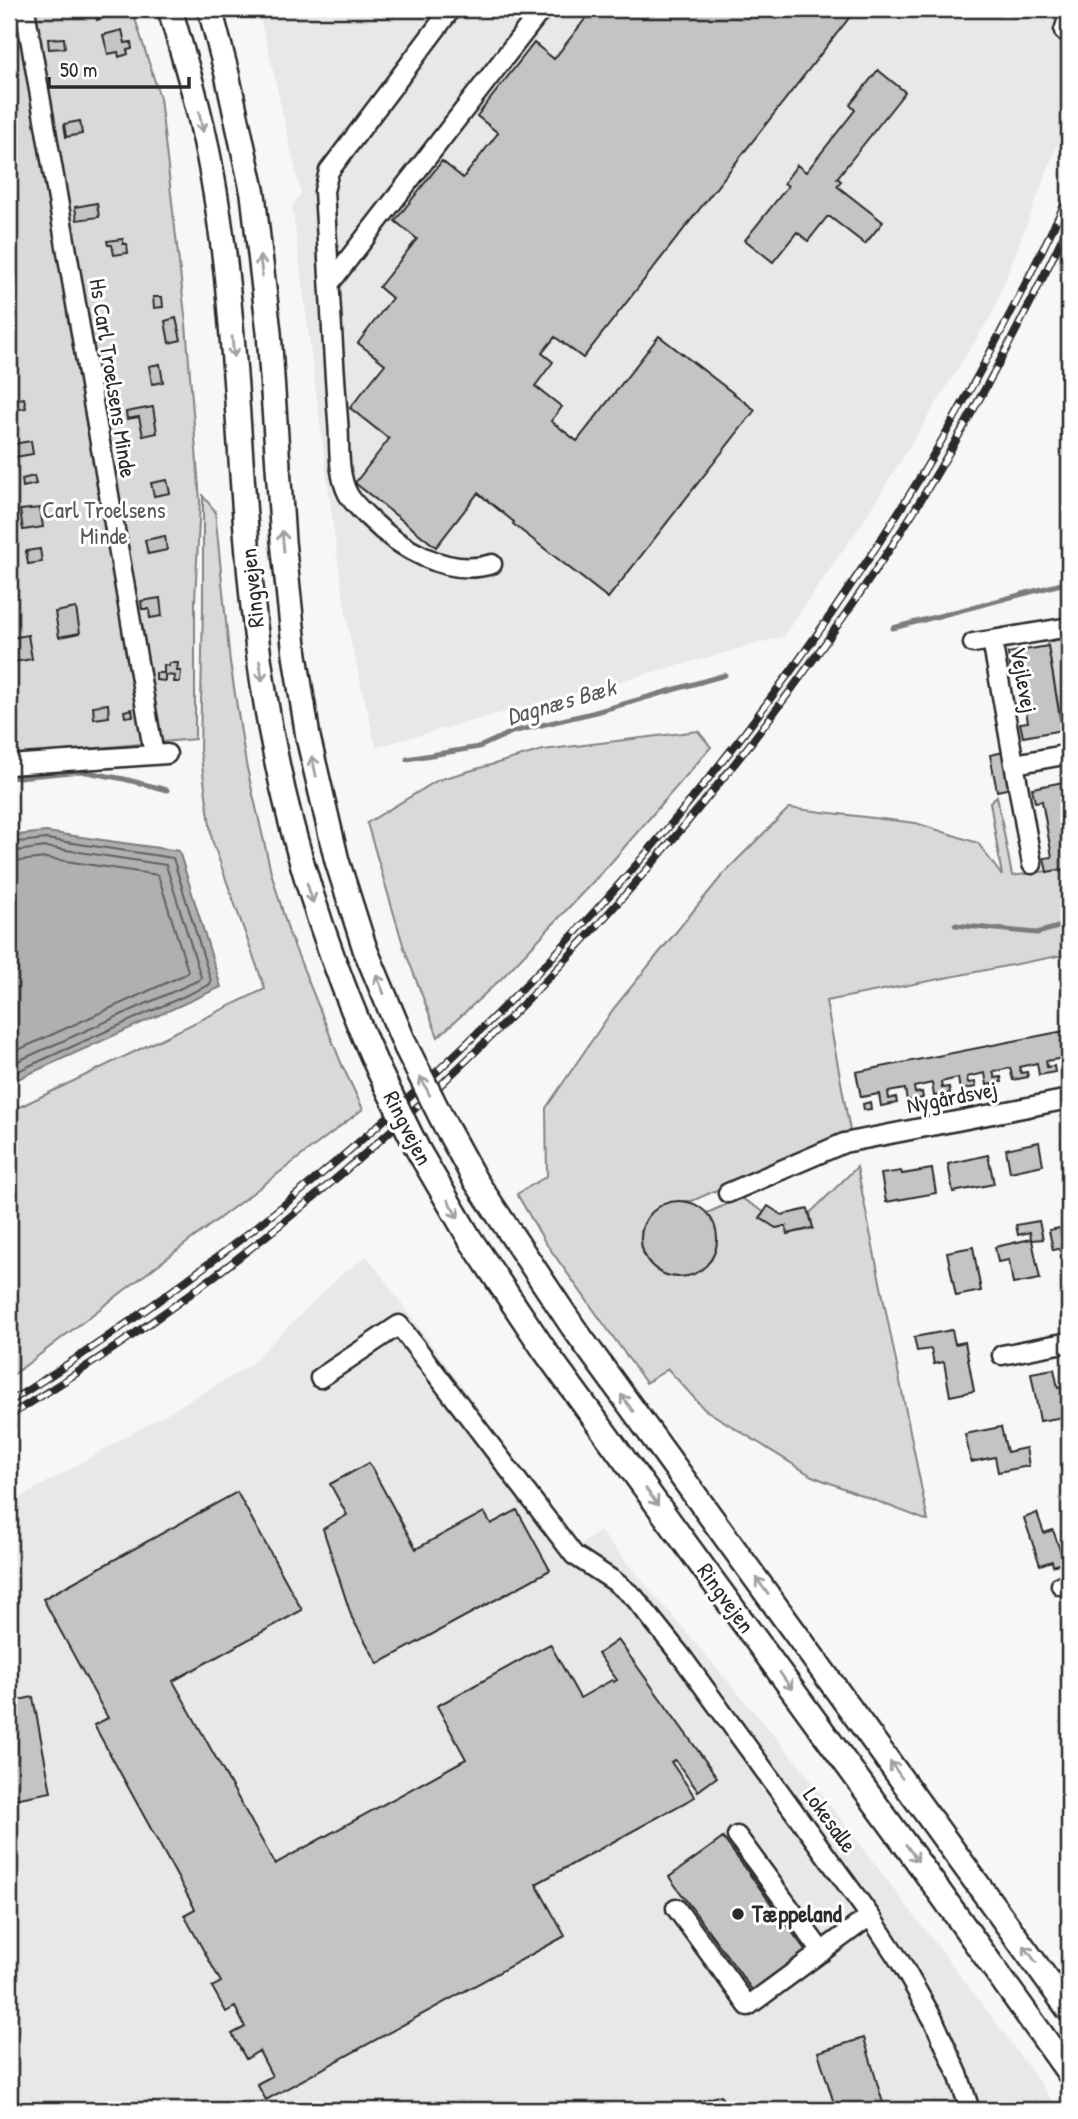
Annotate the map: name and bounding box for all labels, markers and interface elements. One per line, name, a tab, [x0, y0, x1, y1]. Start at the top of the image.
scale bar	[49, 46, 189, 90]
text: 50 m	[60, 55, 97, 84]
one-way arrow	[195, 110, 208, 133]
one-way arrow	[255, 255, 268, 277]
street label: Hs Carl Troelsens Minde	[82, 276, 145, 480]
one-way arrow	[227, 335, 240, 358]
park label: Carl Troelsens Minde	[42, 494, 166, 551]
one-way arrow	[276, 530, 289, 553]
street label: Ringvejen	[232, 547, 271, 629]
street label: Vejlevej	[1003, 644, 1046, 715]
one-way arrow	[254, 659, 267, 682]
water label: Dagnæs Bæk	[502, 670, 621, 733]
one-way arrow	[307, 755, 321, 778]
one-way arrow	[304, 882, 317, 904]
one-way arrow	[372, 973, 385, 995]
street label: Nygårdsvej	[904, 1073, 1000, 1120]
one-way arrow	[418, 1076, 432, 1097]
street label: Ringvejen	[377, 1085, 440, 1170]
one-way arrow	[446, 1199, 460, 1219]
one-way arrow	[620, 1394, 634, 1413]
one-way arrow	[645, 1487, 659, 1506]
street label: Ringvejen	[690, 1556, 762, 1639]
one-way arrow	[755, 1577, 769, 1596]
one-way arrow	[778, 1671, 793, 1690]
one-way arrow	[889, 1761, 903, 1780]
street label: Lokesalle	[796, 1781, 865, 1859]
one-way arrow	[904, 1843, 919, 1862]
place label: Tæppeland	[751, 1898, 842, 1930]
marker: Tæppeland	[730, 1906, 746, 1922]
one-way arrow	[1022, 1945, 1037, 1964]

